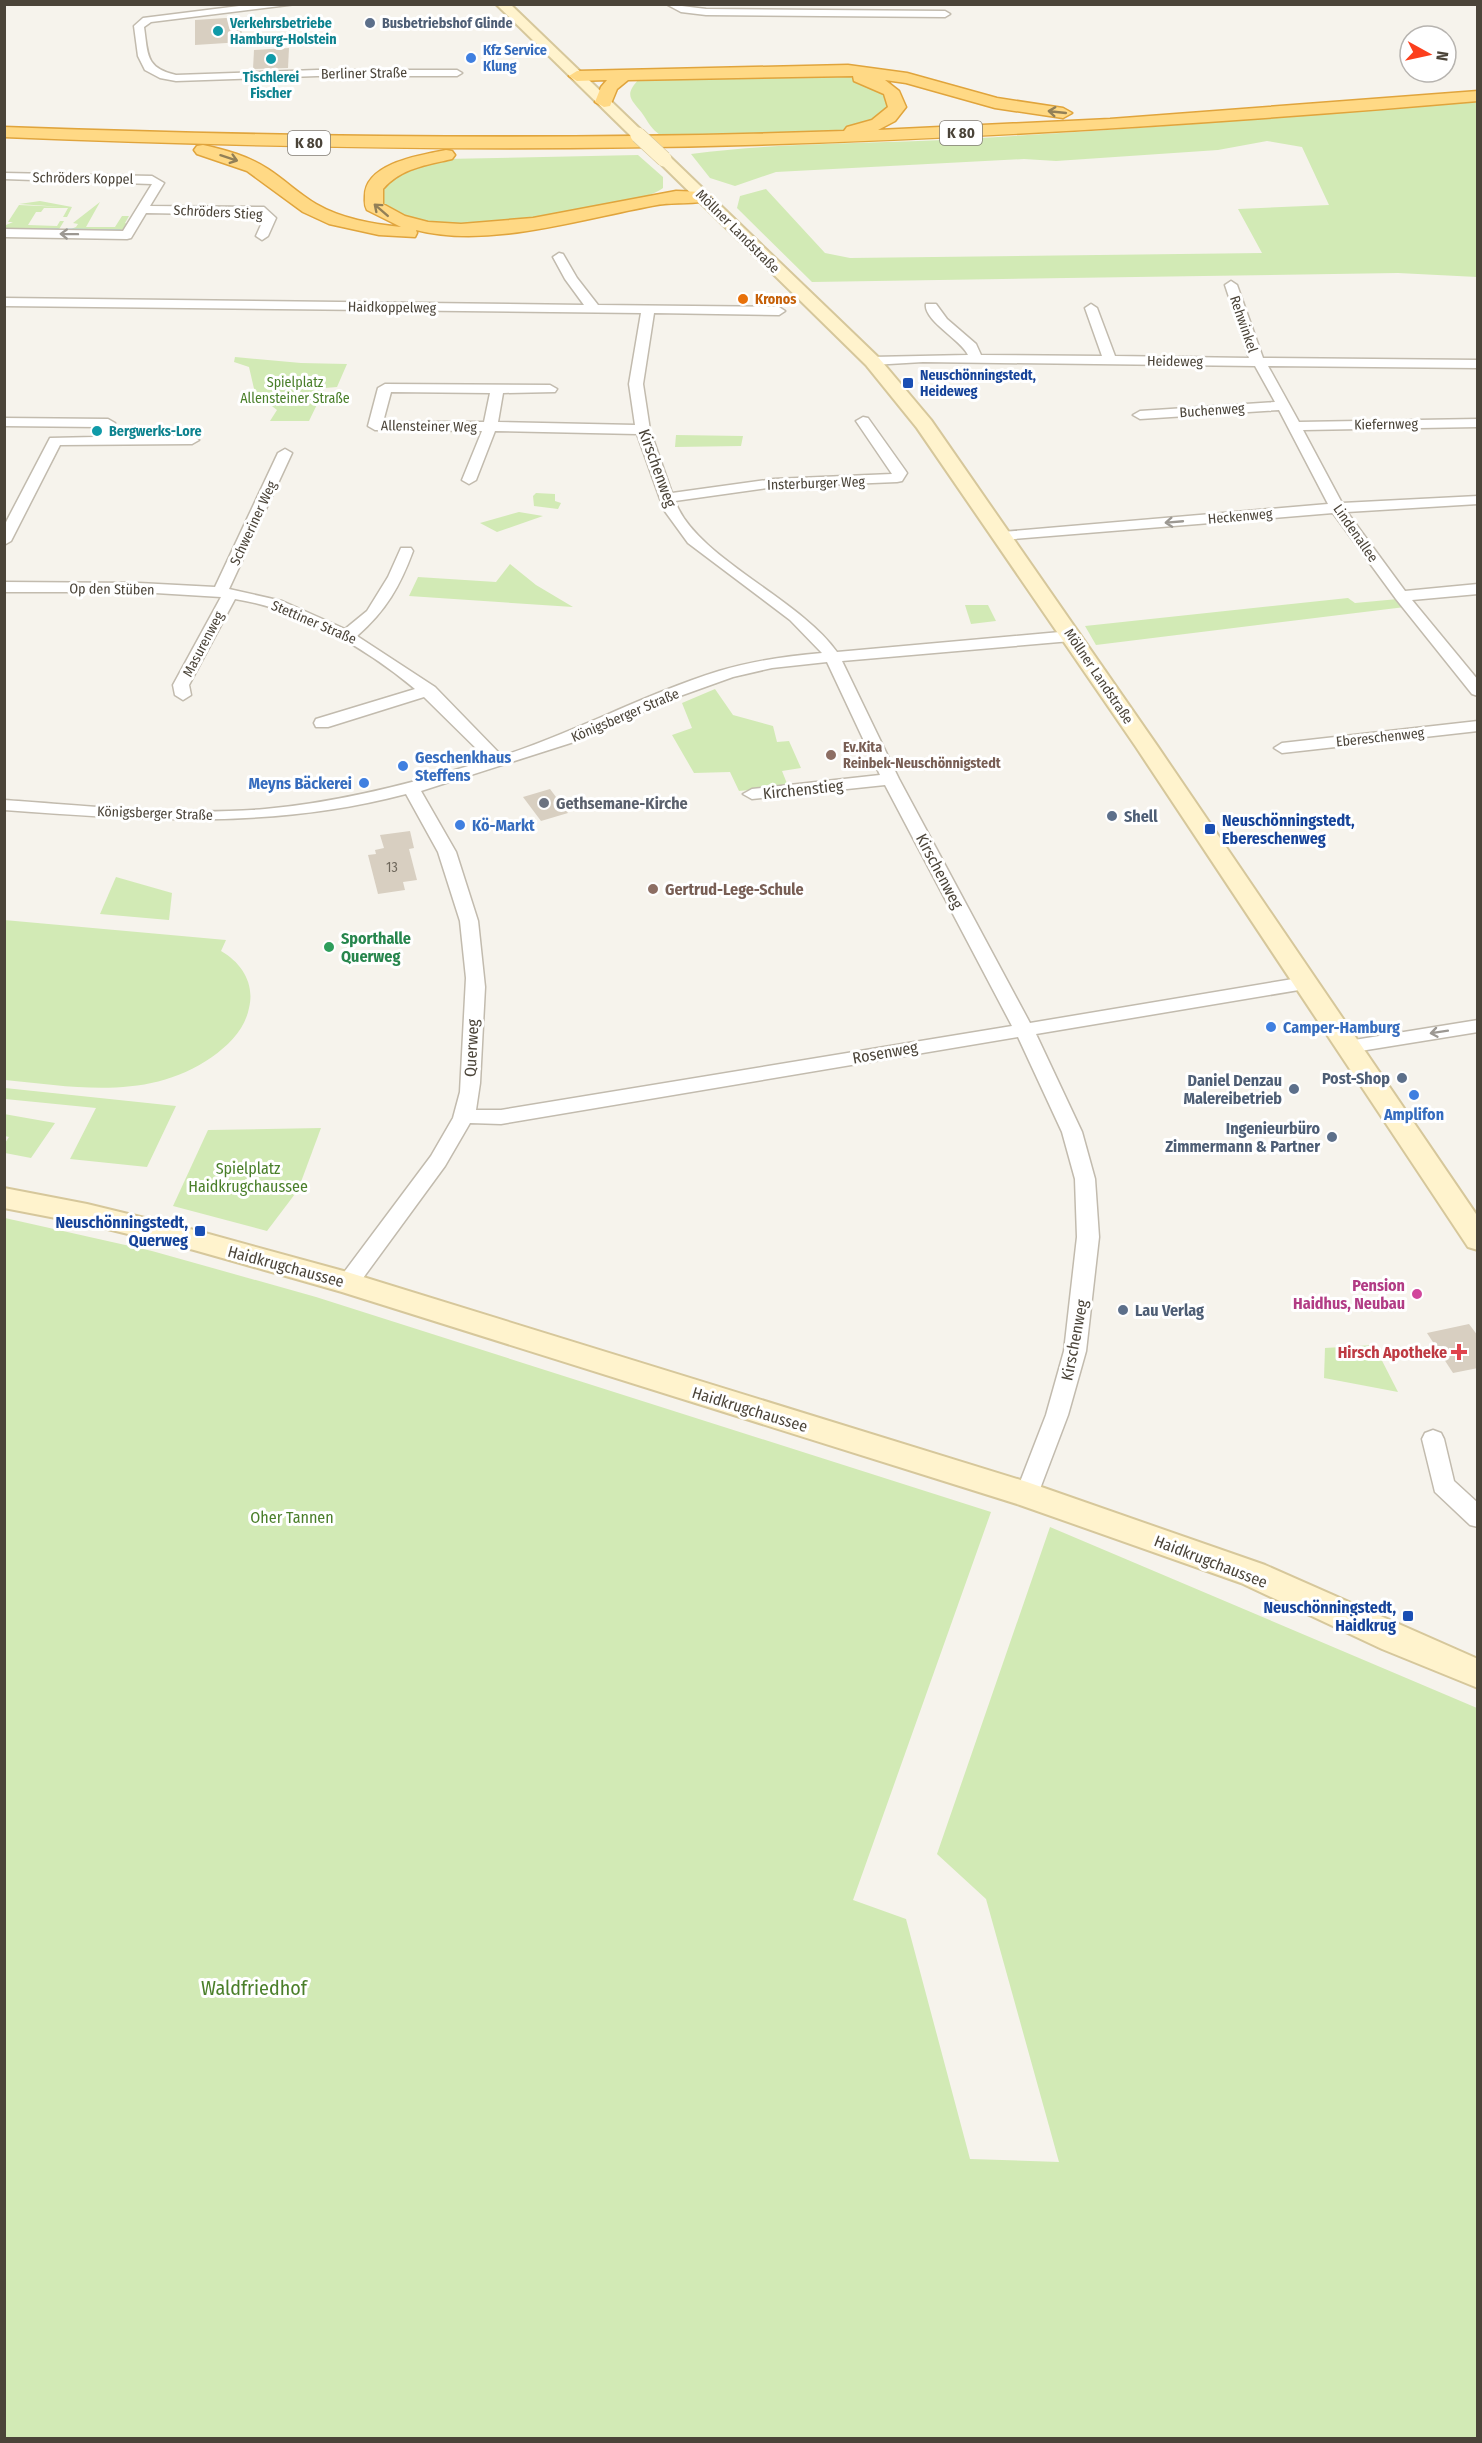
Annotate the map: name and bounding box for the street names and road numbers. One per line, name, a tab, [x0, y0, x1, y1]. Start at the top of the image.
street label: Berliner Straße	[321, 64, 407, 83]
road number: K 80	[940, 121, 982, 145]
road number: K 80	[288, 131, 330, 155]
street label: Schröders Koppel	[33, 169, 134, 188]
street label: Möllner Landstraße	[692, 186, 783, 277]
street label: Schröders Stieg	[173, 202, 263, 223]
street label: Rehwinkel	[1226, 294, 1261, 355]
street label: Haidkoppelweg	[348, 298, 437, 317]
street label: Heideweg	[1147, 353, 1204, 370]
street label: Buchenweg	[1179, 400, 1246, 421]
street label: Kiefernweg	[1354, 415, 1418, 434]
street label: Allensteiner Weg	[381, 417, 478, 436]
street label: Kirschenweg	[635, 426, 681, 510]
street label: Insterburger Weg	[767, 473, 866, 494]
street label: Schweriner Weg	[226, 478, 281, 568]
street label: Lindenallee	[1329, 501, 1382, 566]
street label: Heckenweg	[1207, 505, 1273, 528]
street label: Op den Stüben	[69, 580, 155, 599]
street label: Stettiner Straße	[269, 597, 359, 648]
street label: Masurenweg	[179, 608, 228, 680]
street label: Möllner Landstraße	[1060, 625, 1137, 727]
street label: Königsberger Straße	[569, 685, 682, 746]
street label: Ebereschenweg	[1335, 724, 1425, 751]
street label: Kirchenstieg	[762, 776, 845, 803]
street label: Königsberger Straße	[97, 803, 213, 824]
street label: Kirschenweg	[912, 830, 967, 912]
street label: Querweg	[460, 1018, 483, 1077]
street label: Rosenweg	[851, 1037, 920, 1068]
street label: Haidkrugchaussee	[226, 1242, 346, 1291]
street label: Kirschenweg	[1057, 1297, 1092, 1382]
street label: Haidkrugchaussee	[690, 1383, 810, 1436]
street label: Haidkrugchaussee	[1152, 1531, 1270, 1592]

